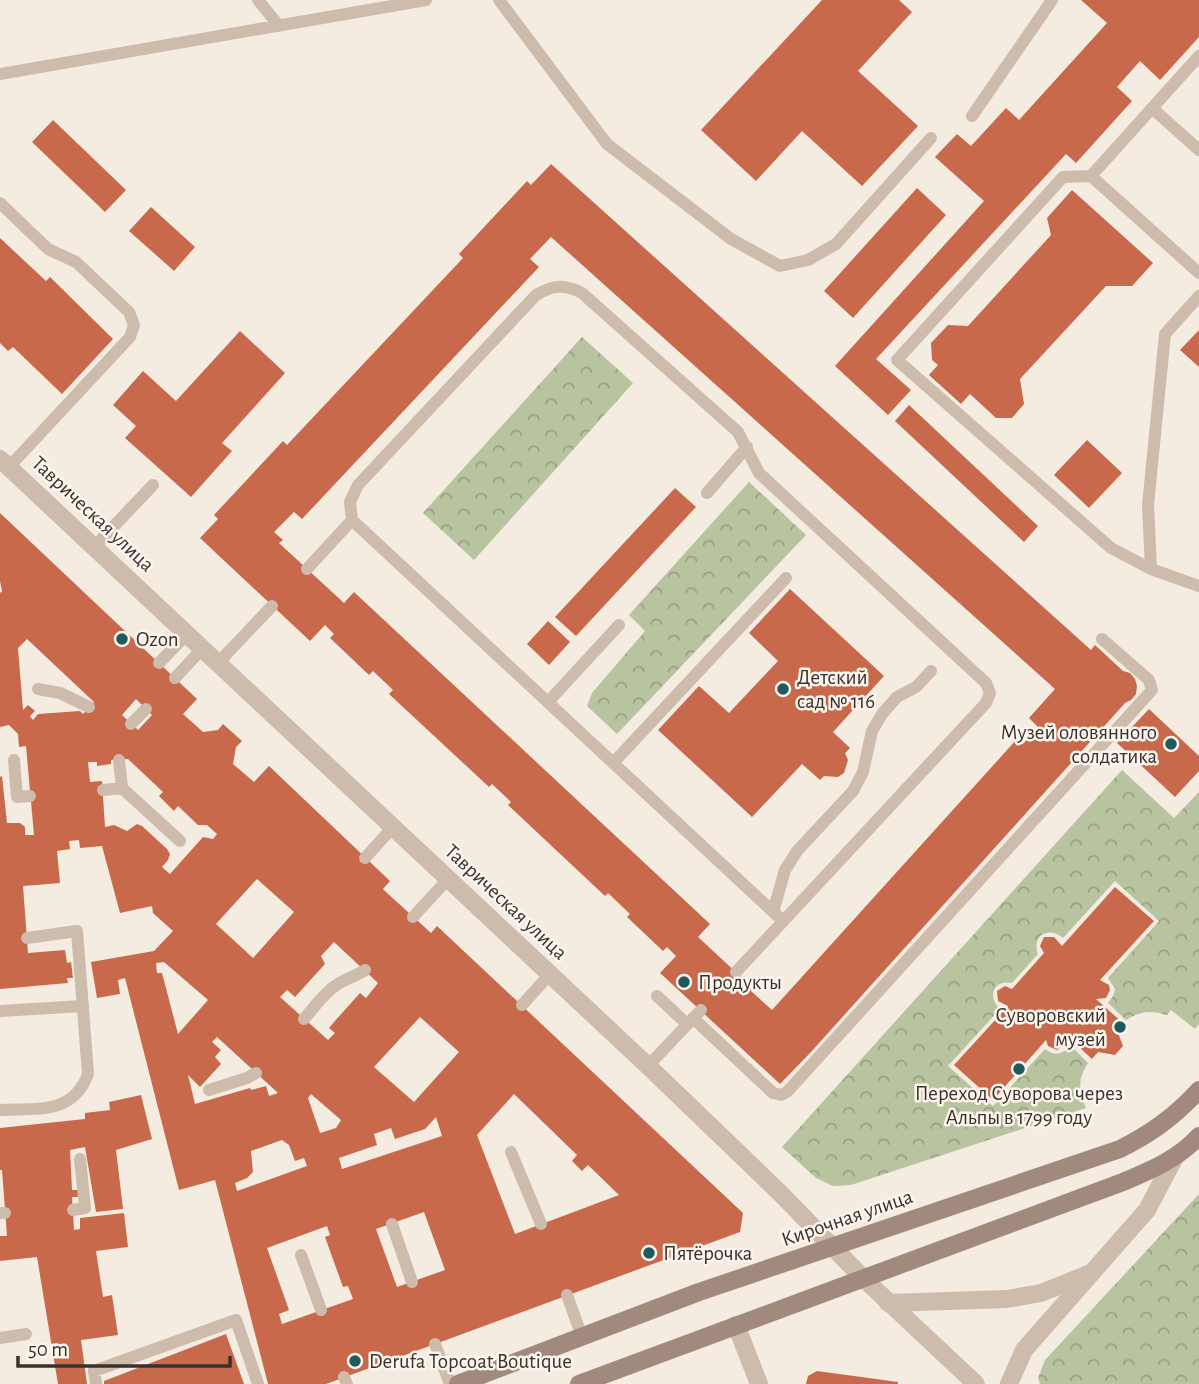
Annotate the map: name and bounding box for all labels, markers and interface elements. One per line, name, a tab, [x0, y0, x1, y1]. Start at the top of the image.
street label: Таврическая улица	[28, 452, 158, 576]
place label: Ozon	[136, 629, 179, 650]
marker: Ozon	[114, 631, 130, 647]
place label: Детский сад № 116	[797, 667, 875, 712]
marker: Детский сад № 116	[775, 681, 791, 697]
place label: Музей оловянного солдатика	[1001, 722, 1157, 767]
marker: Музей оловянного солдатика	[1163, 736, 1179, 752]
street label: Таврическая улица	[441, 840, 571, 964]
place label: Продукты	[698, 972, 782, 993]
marker: Продукты	[676, 974, 692, 990]
place label: Суворовский музей	[995, 1005, 1106, 1050]
marker: Суворовский музей	[1112, 1019, 1128, 1035]
marker: Переход Суворова через Альпы в 1799 году	[1011, 1061, 1027, 1077]
place label: Переход Суворова через Альпы в 1799 году	[915, 1083, 1123, 1128]
street label: Кирочная улица	[779, 1186, 916, 1250]
place label: Пятёрочка	[663, 1243, 753, 1264]
marker: Пятёрочка	[641, 1245, 657, 1261]
scale bar	[18, 1324, 229, 1368]
text: 50 m	[28, 1339, 68, 1360]
place label: Derufa Topcoat Boutique	[369, 1351, 572, 1372]
marker: Derufa Topcoat Boutique	[347, 1353, 363, 1369]

